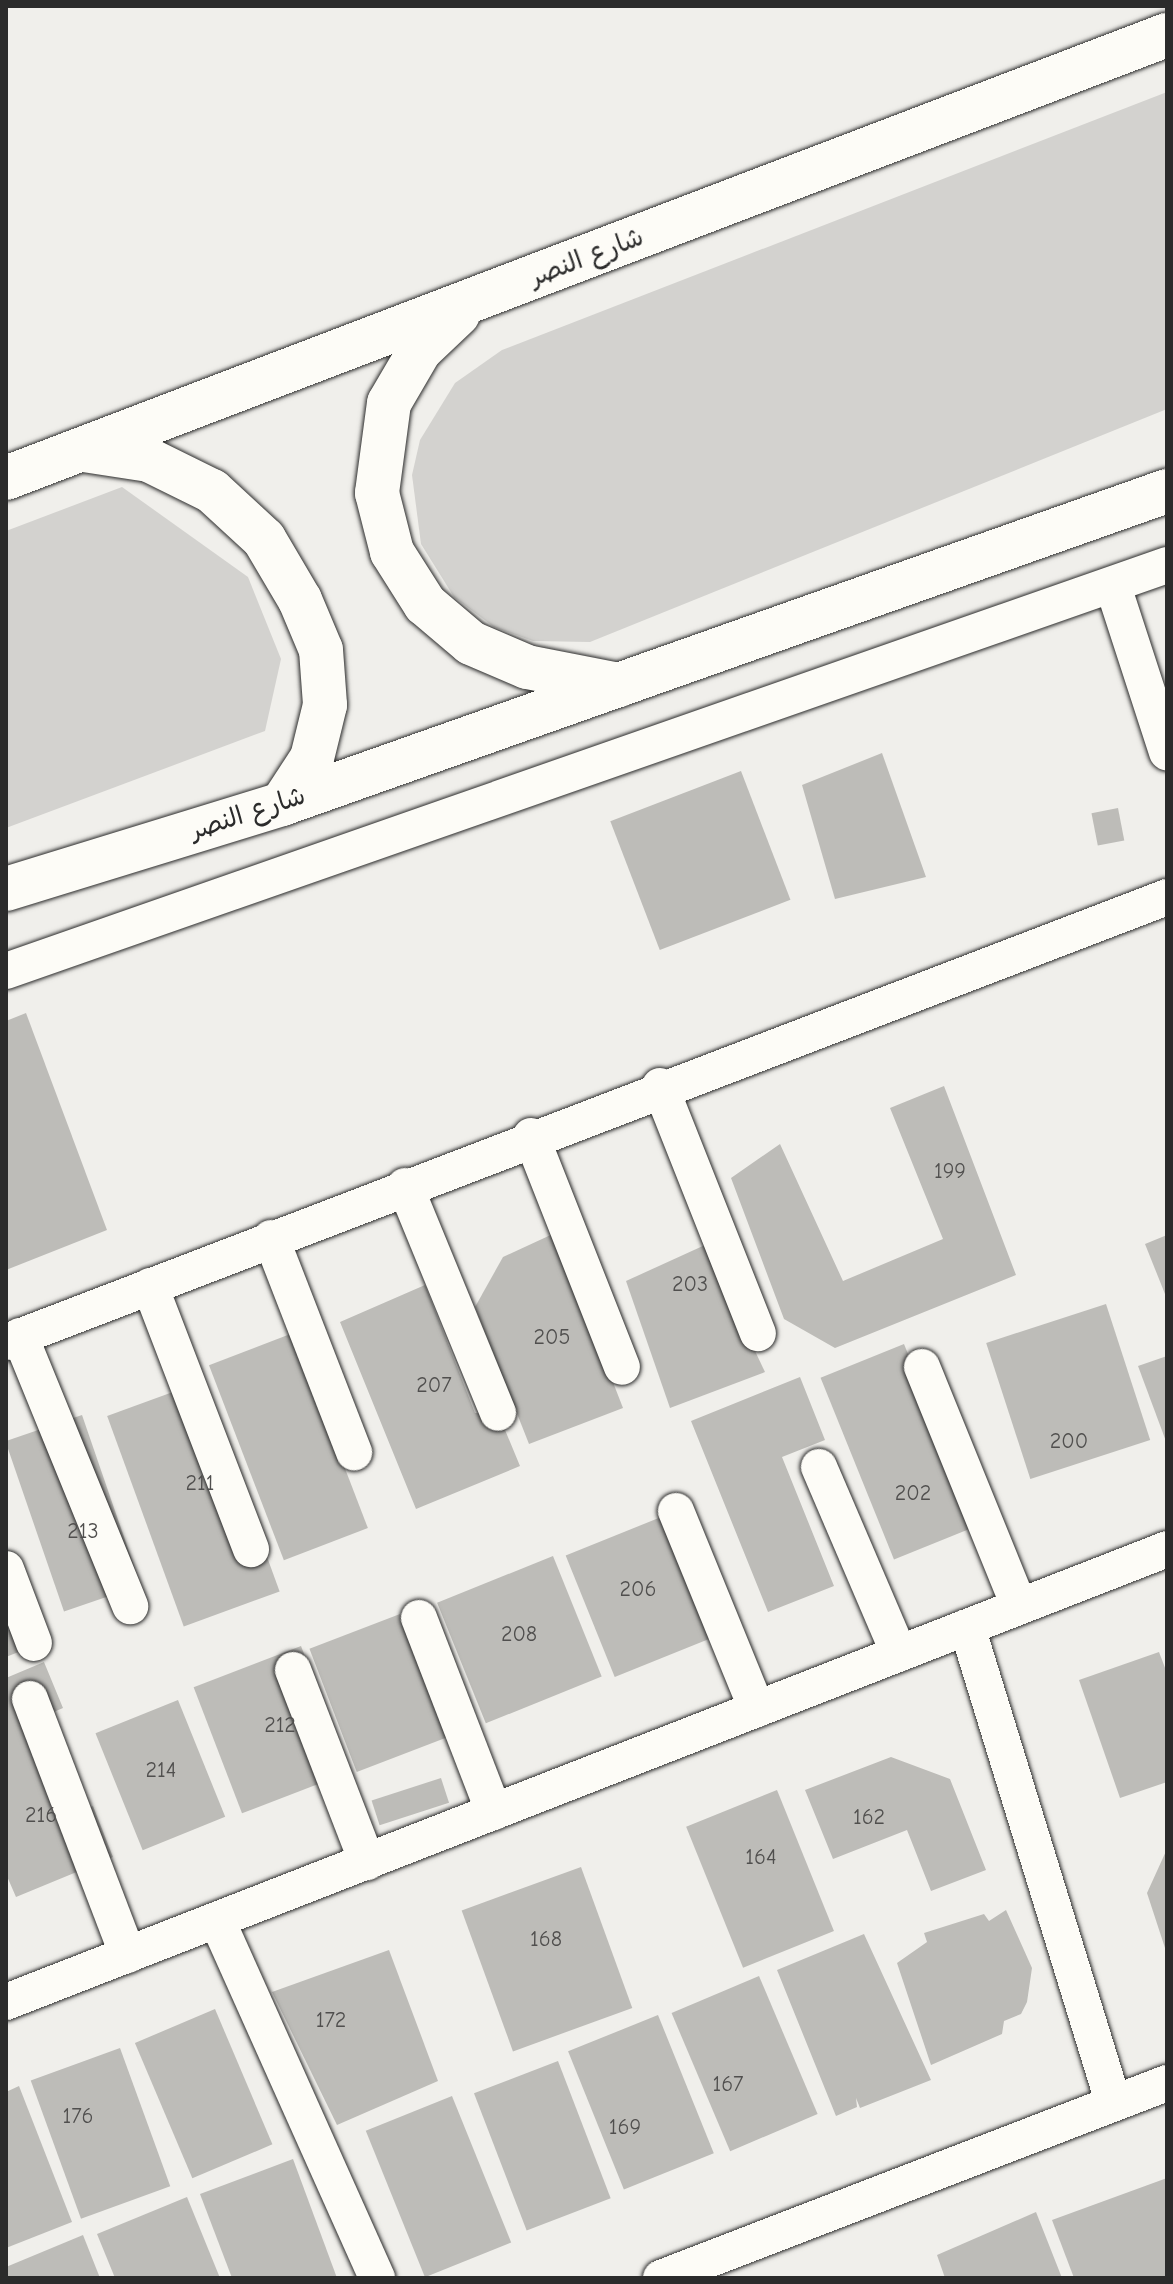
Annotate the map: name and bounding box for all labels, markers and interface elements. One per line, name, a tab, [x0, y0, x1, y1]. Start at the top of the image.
street label: شارع النصر	[526, 222, 648, 294]
street label: شارع النصر	[187, 781, 309, 847]
house number: 199	[934, 1159, 966, 1185]
house number: 203	[672, 1272, 708, 1298]
house number: 205	[534, 1325, 570, 1351]
house number: 207	[416, 1373, 452, 1399]
house number: 200	[1050, 1429, 1088, 1455]
house number: 211	[186, 1471, 214, 1497]
house number: 202	[895, 1481, 931, 1507]
house number: 213	[67, 1519, 99, 1545]
house number: 206	[620, 1577, 656, 1603]
house number: 208	[501, 1622, 537, 1648]
house number: 212	[264, 1713, 296, 1739]
house number: 214	[146, 1758, 176, 1784]
house number: 216	[25, 1803, 57, 1829]
house number: 162	[853, 1805, 885, 1831]
house number: 164	[745, 1845, 777, 1871]
house number: 168	[530, 1927, 562, 1953]
house number: 172	[316, 2008, 346, 2034]
house number: 167	[712, 2072, 744, 2098]
house number: 176	[63, 2104, 93, 2130]
house number: 169	[609, 2115, 641, 2141]

